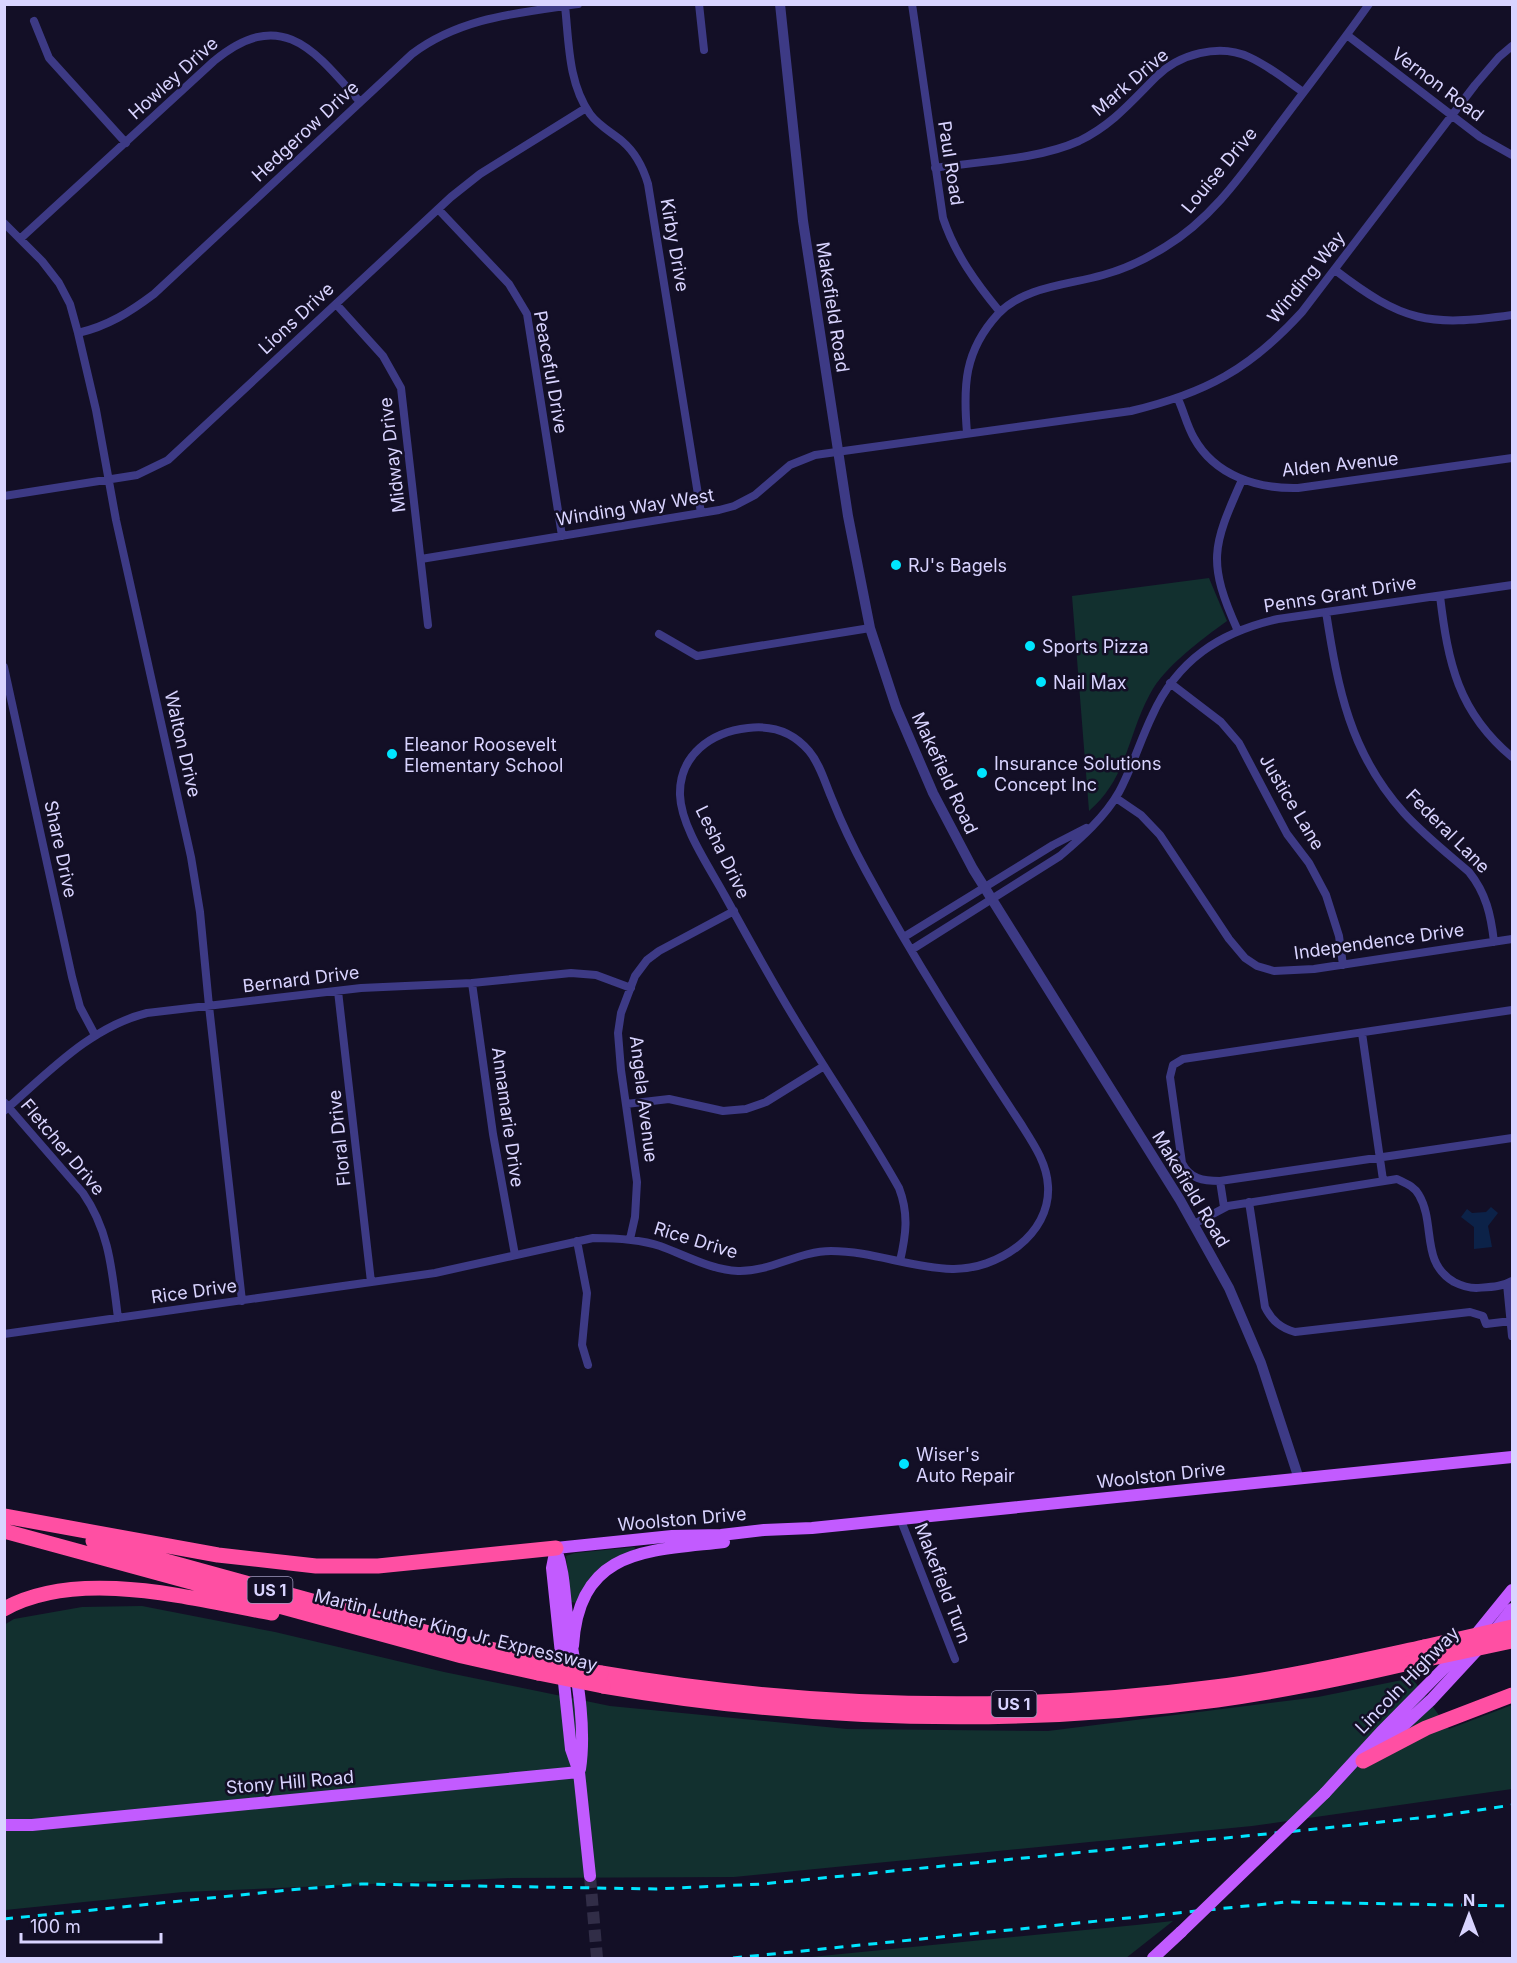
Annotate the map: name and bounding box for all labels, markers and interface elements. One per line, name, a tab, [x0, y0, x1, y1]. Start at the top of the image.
street label: Howley Drive	[124, 32, 222, 124]
street label: Vernon Road	[1388, 43, 1488, 125]
street label: Mark Drive	[1088, 44, 1172, 120]
street label: Hedgerow Drive	[247, 76, 363, 186]
street label: Paul Road	[934, 119, 968, 207]
street label: Louise Drive	[1177, 123, 1261, 217]
street label: Kirby Drive	[656, 197, 694, 293]
street label: Winding Way	[1263, 227, 1349, 327]
street label: Makefield Road	[812, 240, 854, 374]
street label: Lions Drive	[254, 278, 338, 358]
street label: Peaceful Drive	[530, 309, 572, 435]
street label: Midway Drive	[375, 396, 409, 514]
street label: Alden Avenue	[1281, 447, 1399, 481]
street label: Winding Way West	[555, 484, 715, 530]
place label: RJ's Bagels	[908, 555, 1007, 576]
marker: RJ's Bagels	[889, 558, 903, 572]
street label: Penns Grant Drive	[1262, 572, 1418, 616]
place label: Sports Pizza	[1042, 636, 1149, 657]
marker: Sports Pizza	[1023, 639, 1037, 653]
place label: Nail Max	[1053, 672, 1127, 693]
marker: Nail Max	[1034, 675, 1048, 689]
street label: Walton Drive	[161, 689, 205, 799]
street label: Makefield Road	[908, 709, 982, 837]
place label: Eleanor Roosevelt Elementary School	[404, 734, 563, 776]
marker: Eleanor Roosevelt Elementary School	[385, 747, 399, 761]
street label: Justice Lane	[1255, 750, 1329, 854]
place label: Insurance Solutions Concept Inc	[994, 753, 1162, 795]
marker: Insurance Solutions Concept Inc	[975, 766, 989, 780]
street label: Federal Lane	[1402, 785, 1494, 877]
street label: Share Drive	[40, 798, 82, 900]
street label: Lesha Drive	[692, 802, 754, 902]
street label: Independence Drive	[1292, 919, 1466, 963]
street label: Bernard Drive	[242, 961, 360, 997]
street label: Angela Avenue	[626, 1035, 662, 1163]
street label: Annamarie Drive	[488, 1046, 528, 1188]
street label: Floral Drive	[324, 1089, 354, 1187]
street label: Fletcher Drive	[17, 1095, 109, 1199]
street label: Makefield Road	[1148, 1127, 1234, 1251]
street label: Rice Drive	[652, 1217, 740, 1263]
street label: Rice Drive	[150, 1275, 238, 1307]
place label: Wiser's Auto Repair	[916, 1444, 1015, 1486]
marker: Wiser's Auto Repair	[897, 1457, 911, 1471]
street label: Woolston Drive	[1096, 1458, 1226, 1492]
street label: Woolston Drive	[617, 1503, 747, 1535]
street label: Makefield Turn	[910, 1520, 976, 1646]
road number: US 1	[248, 1577, 292, 1603]
street label: Martin Luther King Jr. Expressway	[312, 1585, 600, 1675]
street label: Lincoln Highway	[1351, 1622, 1463, 1738]
road number: US 1	[992, 1691, 1036, 1717]
street label: Stony Hill Road	[225, 1766, 355, 1798]
north arrow	[1439, 1885, 1499, 1945]
text: N	[1463, 1890, 1475, 1910]
scale bar	[21, 1906, 160, 1944]
text: 100 m	[30, 1916, 81, 1937]

